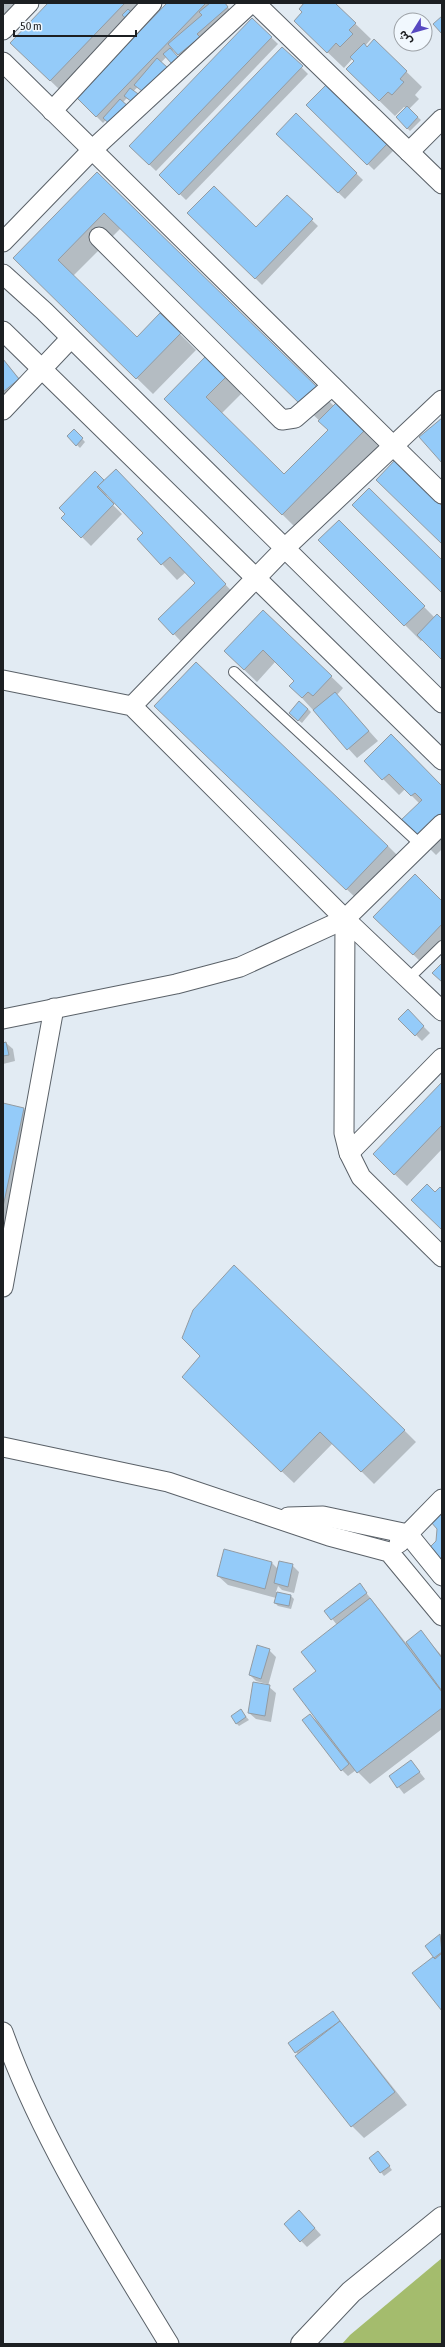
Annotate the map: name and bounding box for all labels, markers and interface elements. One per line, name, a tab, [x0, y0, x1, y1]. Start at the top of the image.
scale bar	[14, 12, 136, 38]
north arrow	[393, 12, 433, 52]
text: 50 m	[20, 19, 42, 33]
text: ش	[396, 28, 415, 48]

